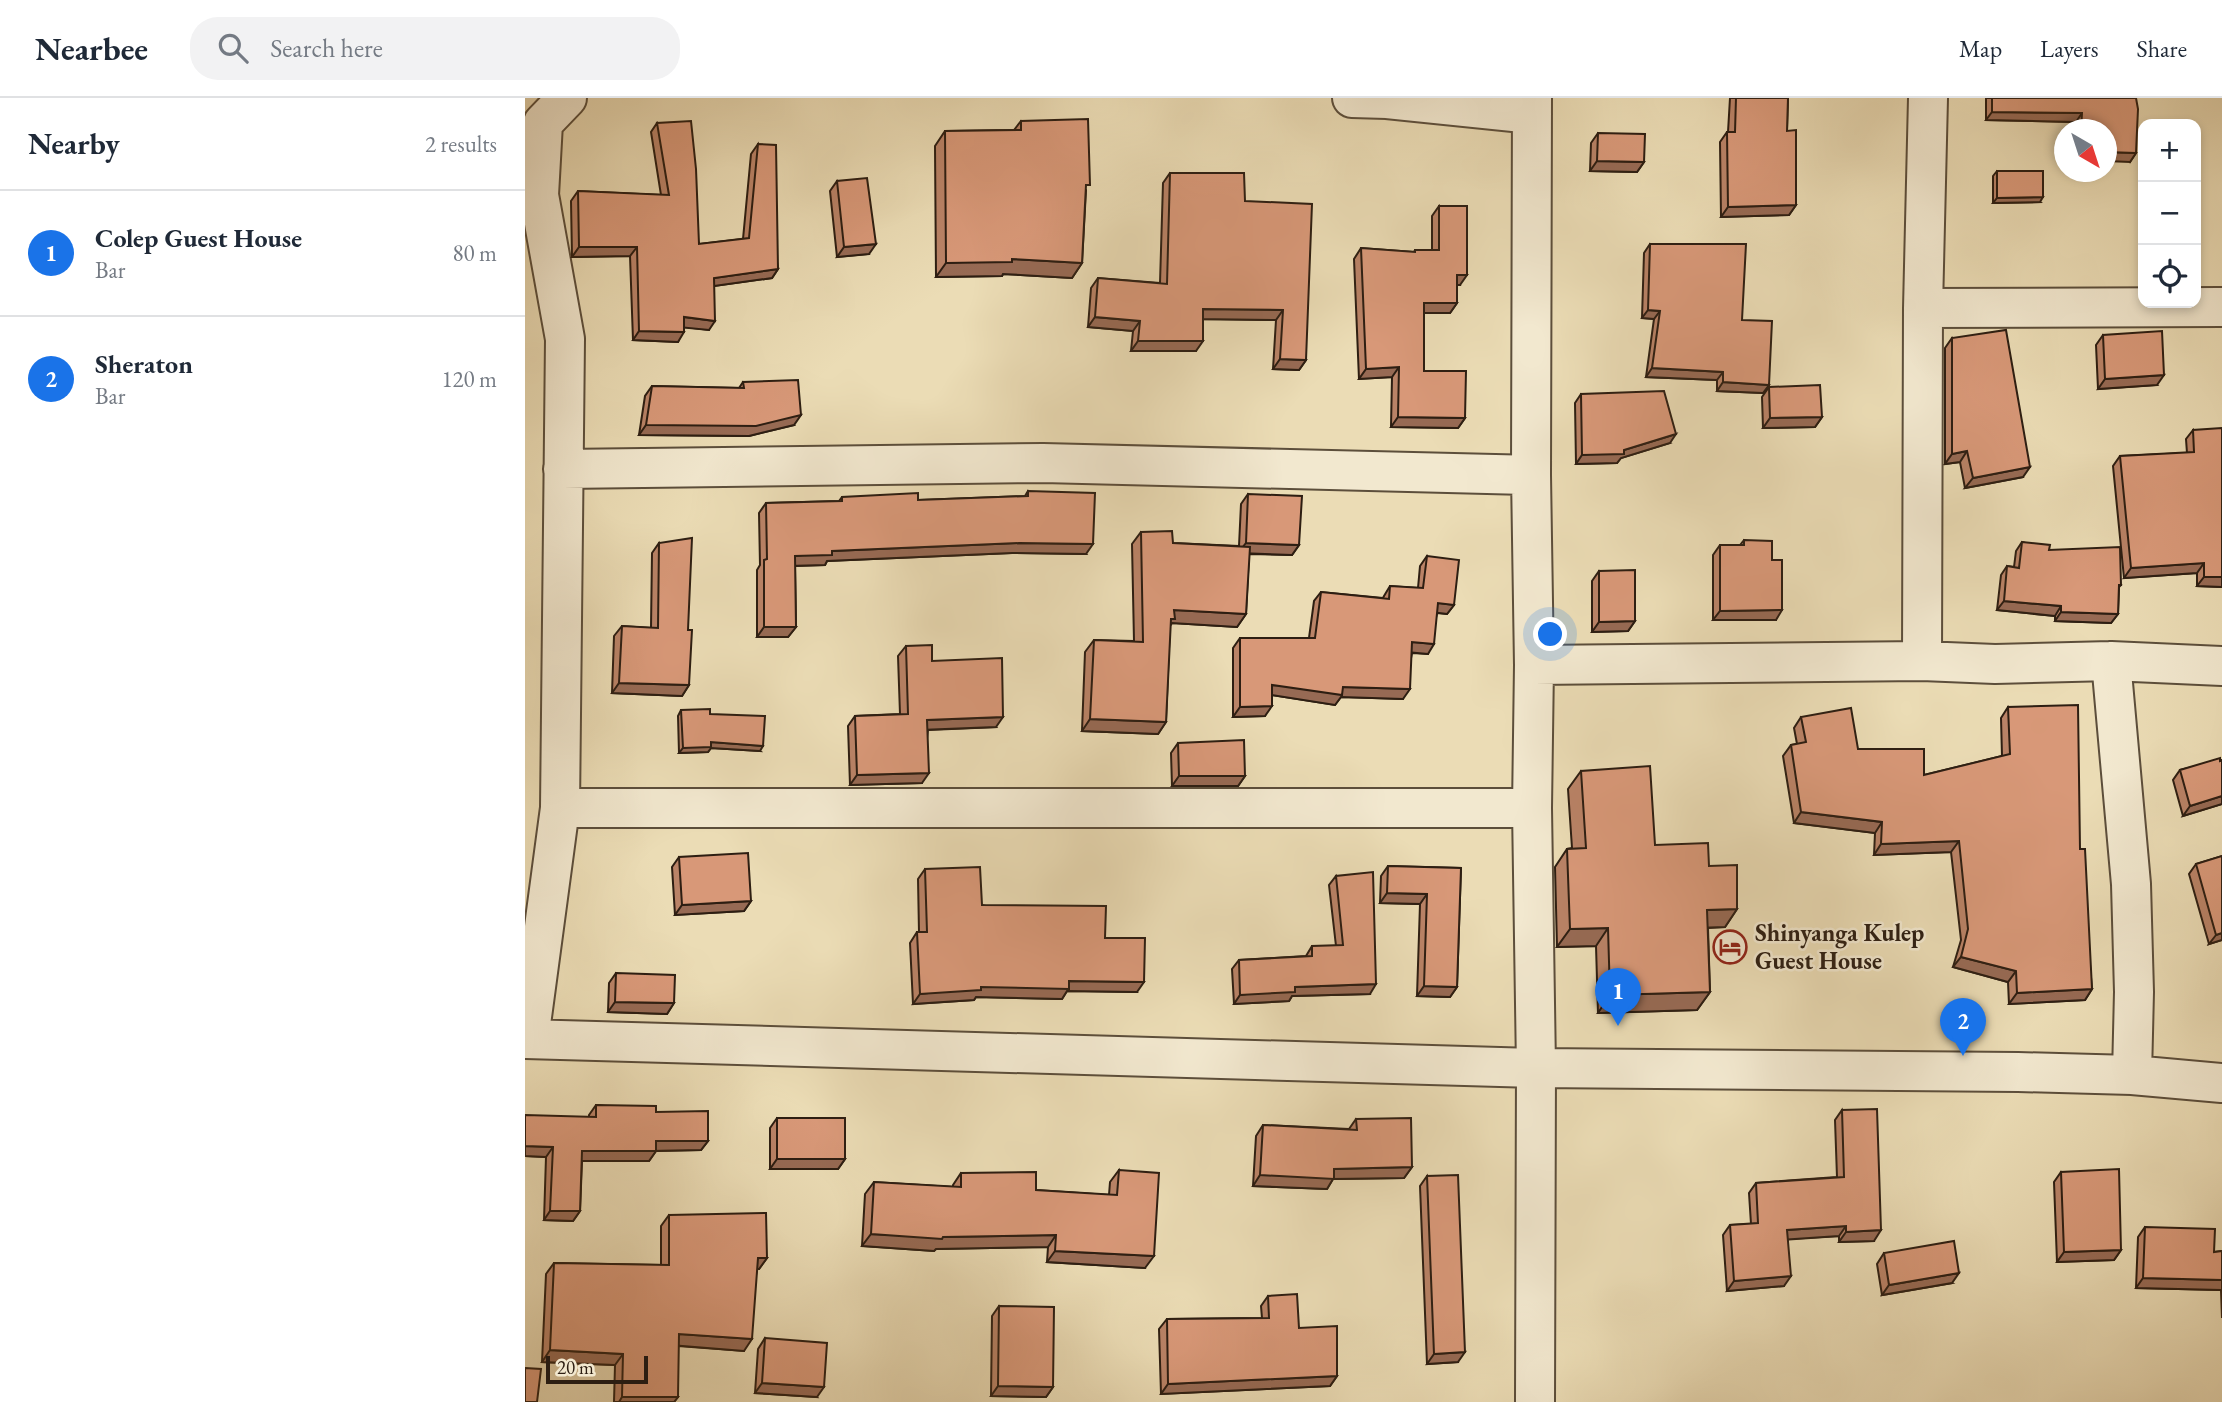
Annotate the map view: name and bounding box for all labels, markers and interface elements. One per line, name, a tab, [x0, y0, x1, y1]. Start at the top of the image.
search box	[190, 17, 680, 80]
text: Nearbee	[35, 27, 148, 70]
icon: search	[214, 29, 252, 67]
text: Search here	[270, 31, 383, 65]
text: Map	[1959, 33, 2002, 64]
text: Layers	[2040, 33, 2099, 64]
text: Share	[2137, 33, 2187, 64]
north arrow	[2054, 119, 2117, 182]
map controls	[2138, 119, 2201, 308]
button: +	[2138, 119, 2201, 182]
text: Nearby	[28, 124, 120, 163]
text: 2 results	[425, 129, 497, 159]
button: −	[2138, 182, 2201, 245]
text: Colep Guest House	[95, 221, 302, 255]
text: 1	[45, 238, 57, 268]
text: 80 m	[452, 238, 497, 268]
button: locate	[2138, 245, 2201, 308]
text: Bar	[95, 255, 125, 285]
text: Sheraton	[95, 347, 193, 381]
text: 2	[45, 364, 57, 394]
text: 120 m	[441, 364, 497, 394]
text: Bar	[95, 381, 125, 411]
your location	[1533, 617, 1567, 651]
place label: Shinyanga Kulep Guest House	[1755, 917, 1924, 976]
hotel icon: Shinyanga Kulep Guest House	[1711, 928, 1749, 966]
pin: 1	[1595, 968, 1641, 1026]
pin: 2	[1940, 998, 1986, 1056]
scale bar	[546, 1353, 647, 1385]
text: 20 m	[557, 1355, 594, 1380]

